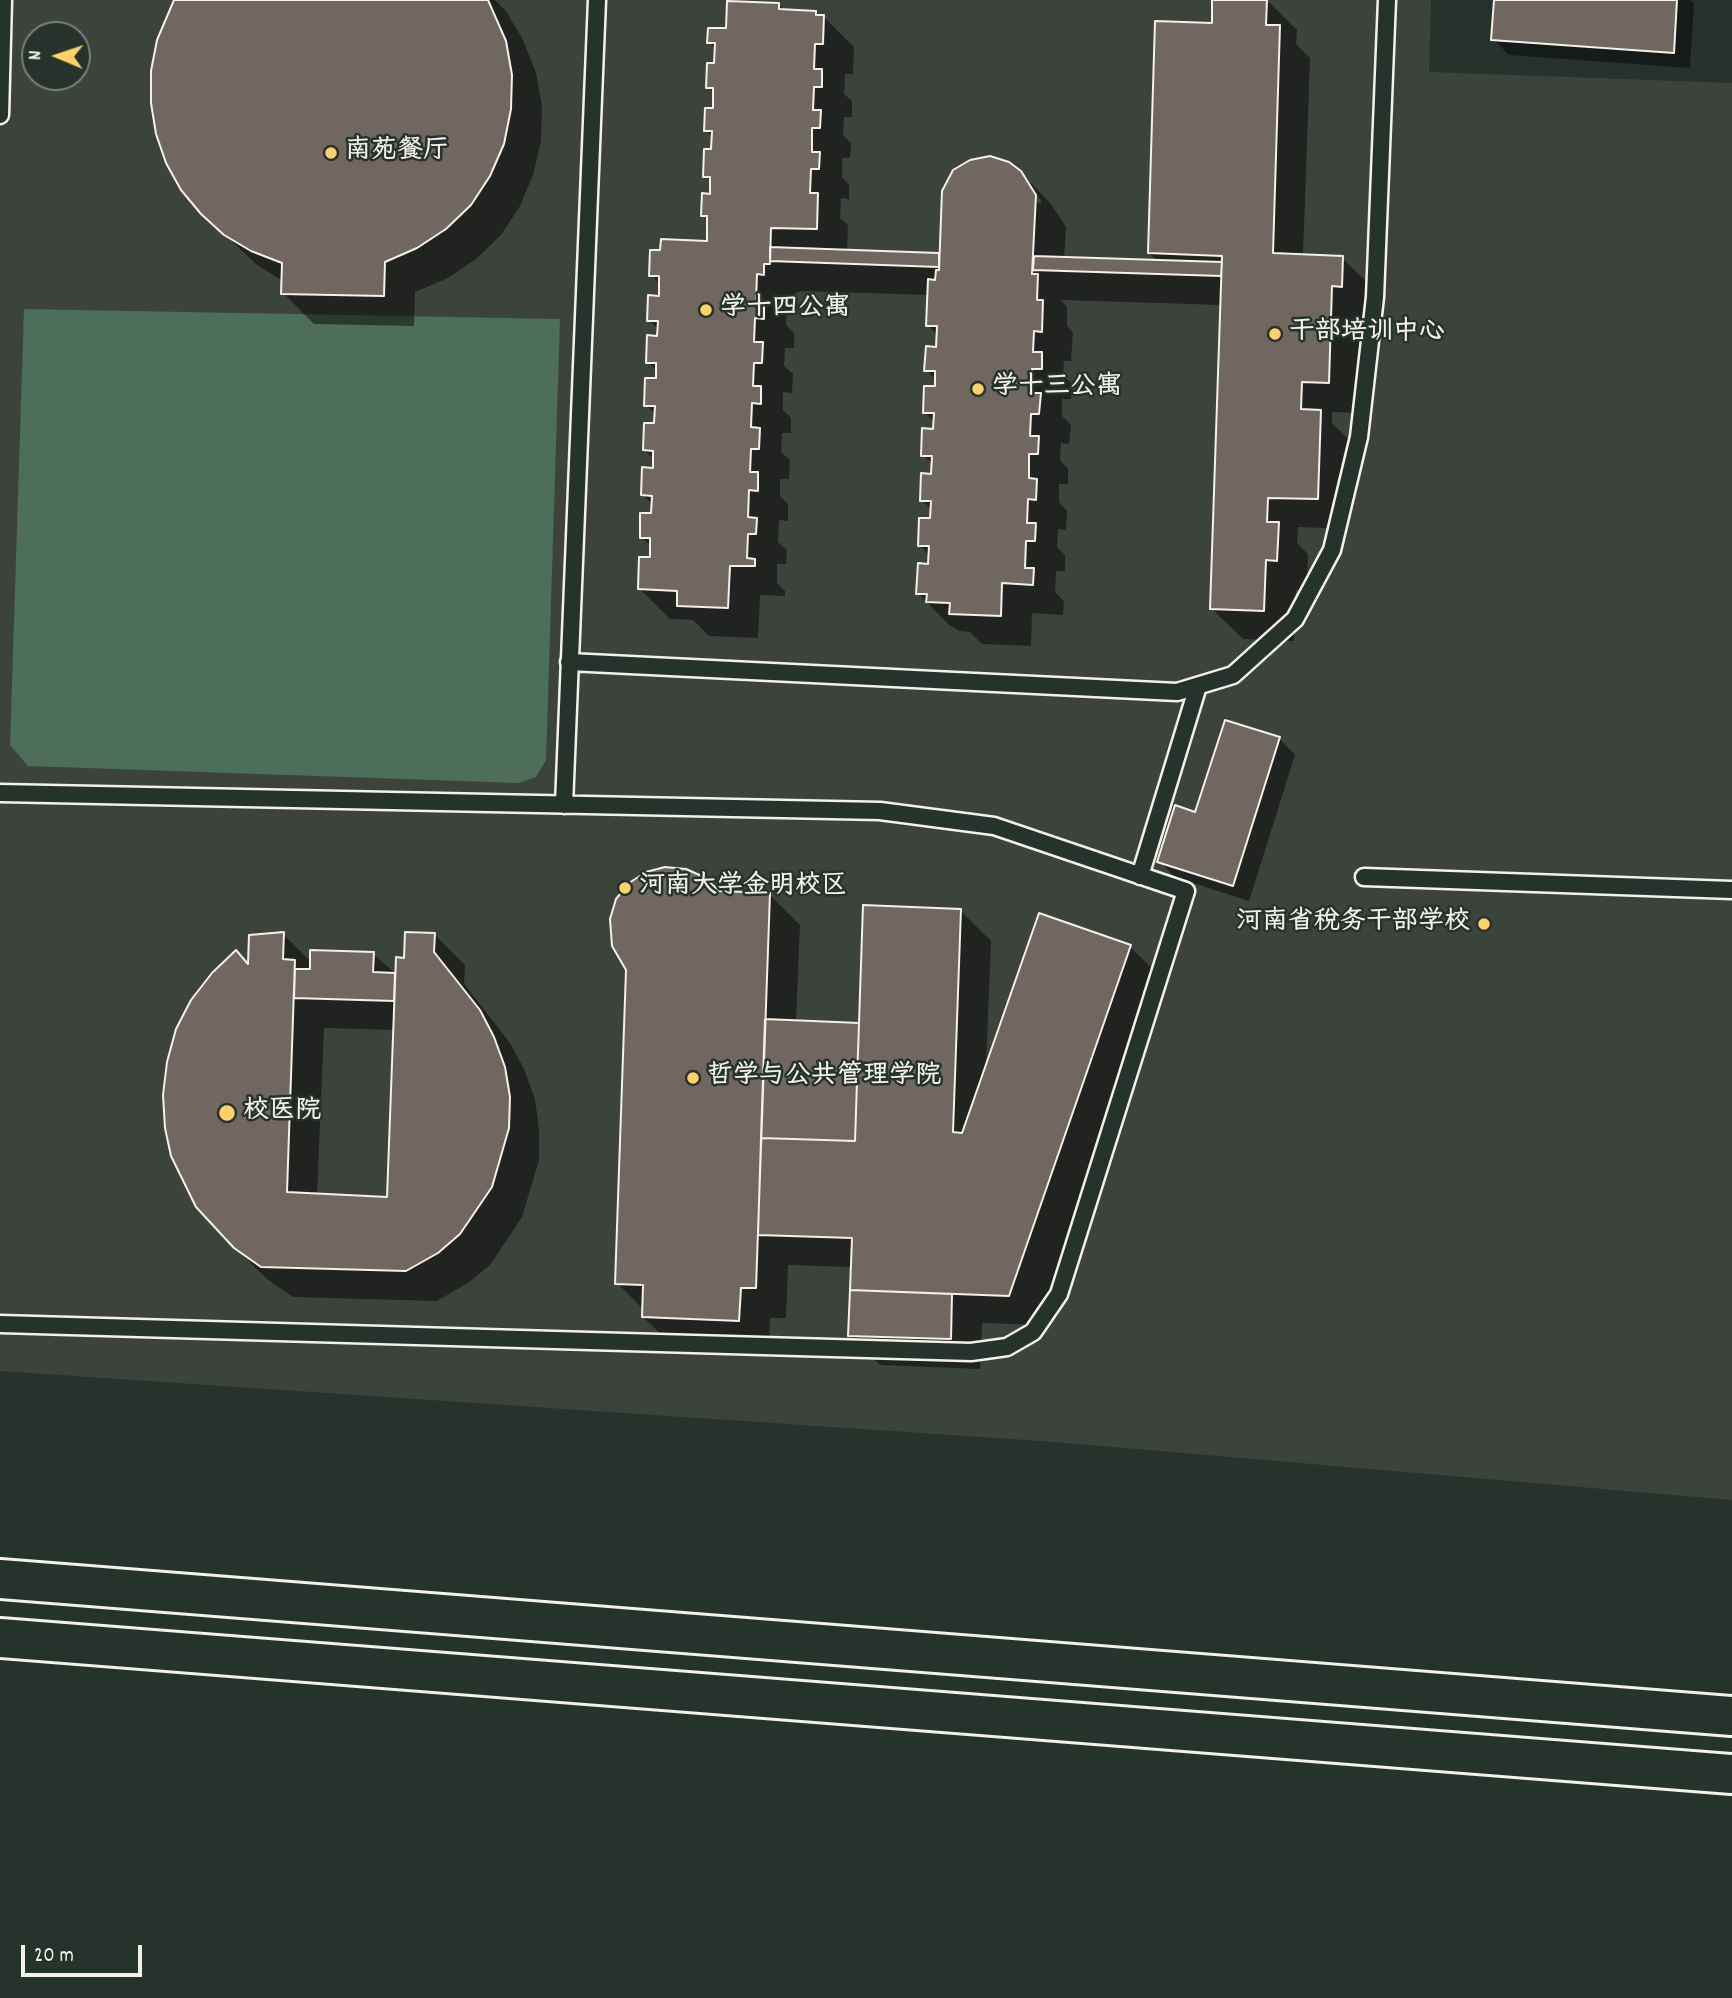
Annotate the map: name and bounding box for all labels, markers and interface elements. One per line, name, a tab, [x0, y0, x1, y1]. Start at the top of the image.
north arrow	[21, 21, 91, 91]
text: N	[23, 50, 50, 60]
place label: 南苑餐厅	[345, 137, 449, 169]
marker: 南苑餐厅	[323, 145, 339, 161]
place label: 学十四公寓	[720, 294, 850, 326]
marker: 学十四公寓	[698, 302, 714, 318]
place label: 干部培训中心	[1289, 318, 1445, 350]
marker: 干部培训中心	[1267, 326, 1283, 342]
place label: 学十三公寓	[992, 373, 1122, 405]
marker: 学十三公寓	[970, 381, 986, 397]
place label: 河南大学金明校区	[639, 872, 847, 904]
marker: 河南大学金明校区	[617, 880, 633, 896]
place label: 河南省税务干部学校	[1236, 908, 1470, 940]
marker: 河南省税务干部学校	[1476, 916, 1492, 932]
place label: 哲学与公共管理学院	[707, 1062, 941, 1094]
marker: 哲学与公共管理学院	[685, 1070, 701, 1086]
place label: 校医院	[243, 1097, 321, 1129]
marker: 校医院	[217, 1103, 237, 1123]
scale bar	[24, 1932, 145, 1976]
text: 20 m	[34, 1942, 74, 1972]

